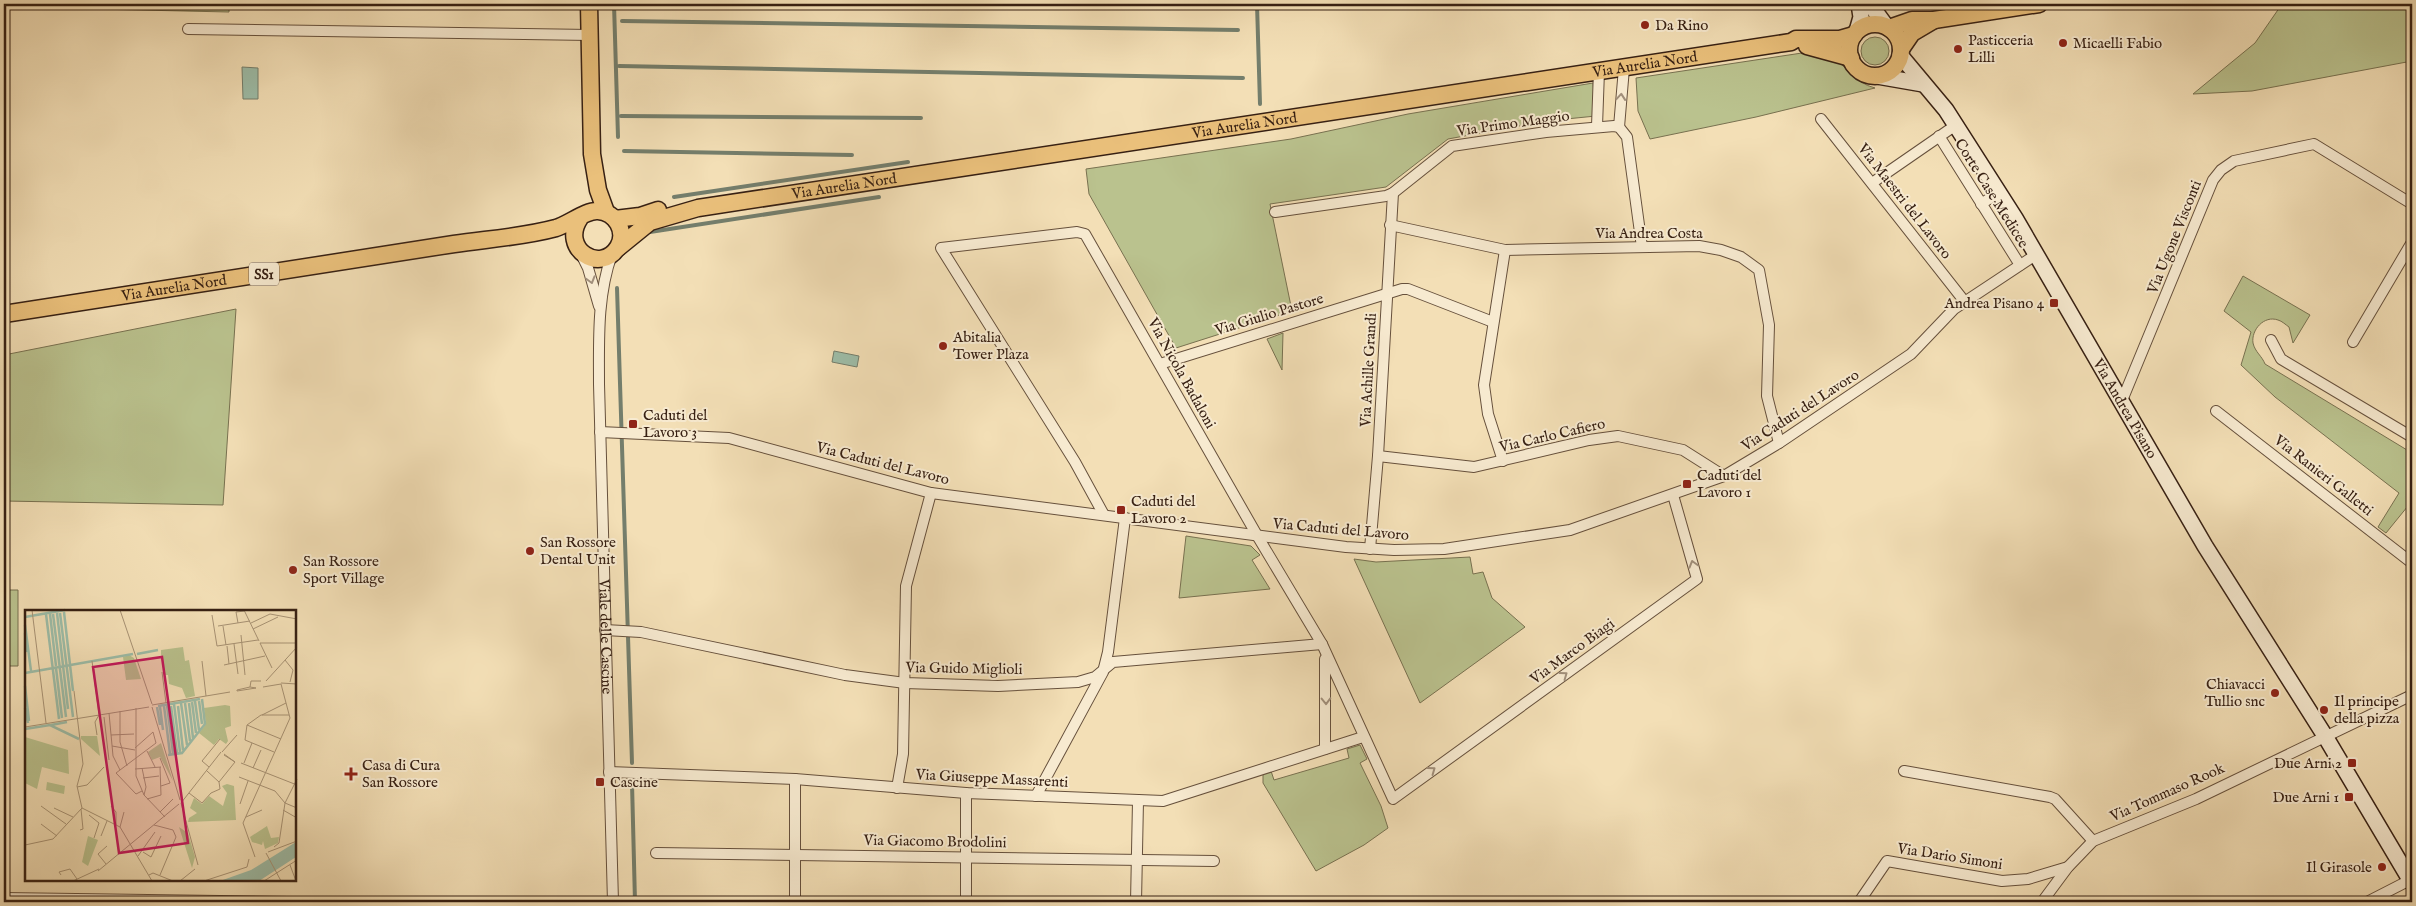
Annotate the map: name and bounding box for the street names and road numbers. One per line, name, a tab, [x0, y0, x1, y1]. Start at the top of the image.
street label: Via Aurelia Nord	[1590, 47, 1700, 82]
street label: Via Primo Maggio	[1455, 106, 1571, 141]
street label: Via Aurelia Nord	[1190, 108, 1299, 143]
street label: Corte Case Medicee	[1950, 135, 2033, 251]
street label: Via Maestri del Lavoro	[1853, 139, 1956, 263]
street label: Via Aurelia Nord	[789, 169, 899, 204]
street label: Via Ugone Visconti	[2143, 178, 2206, 298]
street label: Via Andrea Costa	[1594, 224, 1703, 243]
road number: SS1	[249, 262, 279, 286]
street label: Via Aurelia Nord	[119, 270, 229, 306]
street label: Via Giulio Pastore	[1212, 289, 1326, 340]
street label: Via Achille Grandi	[1356, 312, 1381, 429]
street label: Via Nicola Badaloni	[1143, 314, 1220, 432]
street label: Via Andrea Pisano	[2088, 354, 2161, 462]
street label: Via Caduti del Lavoro	[1737, 365, 1863, 456]
street label: Via Carlo Cafiero	[1496, 414, 1607, 457]
street label: Via Ranieri Galletti	[2269, 430, 2377, 520]
street label: Via Caduti del Lavoro	[813, 438, 951, 489]
street label: Via Caduti del Lavoro	[1271, 514, 1410, 545]
street label: Viale delle Cascine	[594, 578, 616, 695]
street label: Via Marco Biagi	[1525, 614, 1618, 689]
street label: Via Guido Miglioli	[904, 658, 1023, 679]
street label: Via Tommaso Rook	[2106, 758, 2228, 827]
street label: Via Giuseppe Massarenti	[914, 765, 1069, 792]
street label: Via Giacomo Brodolini	[862, 831, 1007, 852]
street label: Via Dario Simoni	[1895, 839, 2004, 874]

